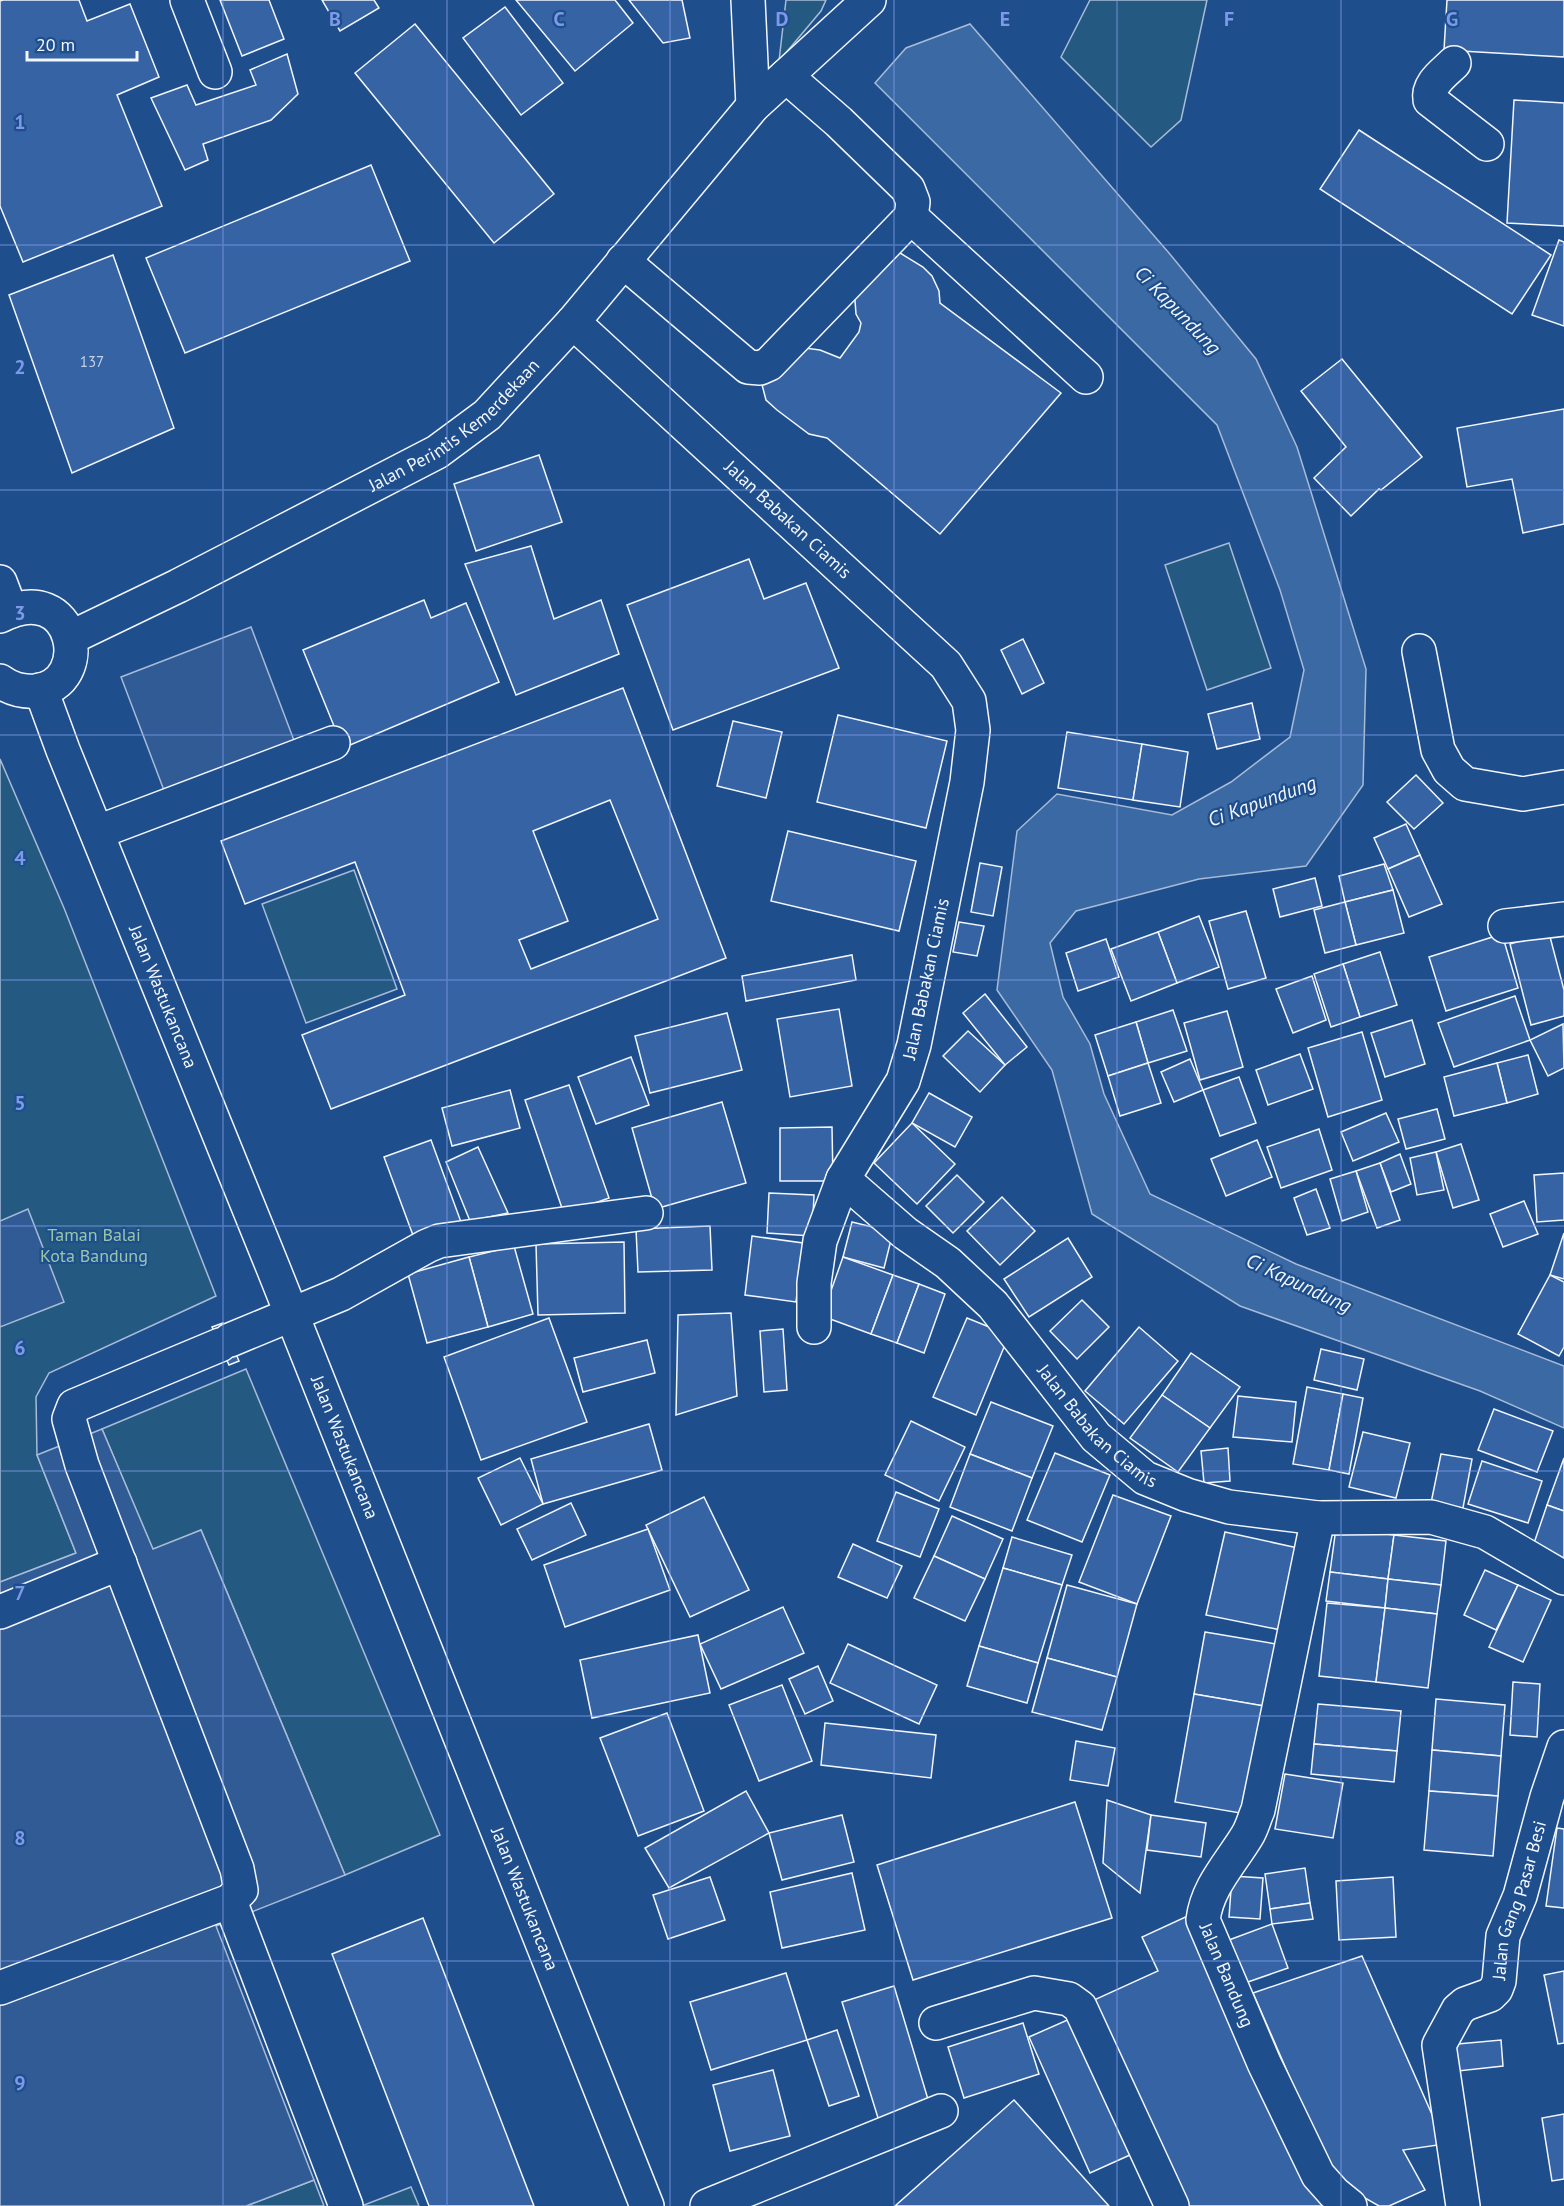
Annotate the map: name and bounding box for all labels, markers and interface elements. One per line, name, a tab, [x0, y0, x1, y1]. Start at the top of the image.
text: B	[329, 6, 341, 32]
text: C	[553, 6, 565, 32]
text: D	[776, 6, 789, 32]
text: E	[1000, 6, 1010, 32]
text: F	[1224, 6, 1234, 32]
text: G	[1446, 6, 1458, 32]
scale bar	[27, 24, 136, 62]
text: 20 m	[36, 33, 75, 56]
text: 1	[14, 109, 26, 135]
water label: Ci Kapundung	[1129, 260, 1227, 360]
house number: 137	[80, 352, 104, 371]
text: 2	[14, 354, 26, 380]
street label: Jalan Perintis Kemerdekaan	[363, 354, 544, 497]
street label: Jalan Babakan Ciamis	[719, 454, 857, 583]
text: 3	[14, 600, 26, 626]
water label: Ci Kapundung	[1204, 769, 1320, 833]
text: 4	[14, 845, 26, 871]
street label: Jalan Babakan Ciamis	[897, 896, 954, 1063]
street label: Jalan Wastukancana	[124, 920, 203, 1071]
text: 5	[14, 1090, 26, 1116]
park label: Taman Balai Kota Bandung	[40, 1223, 148, 1267]
water label: Ci Kapundung	[1242, 1247, 1356, 1319]
text: 6	[14, 1335, 26, 1361]
street label: Jalan Babakan Ciamis	[1032, 1359, 1160, 1493]
street label: Jalan Wastukancana	[306, 1371, 384, 1522]
text: 7	[14, 1580, 26, 1606]
street label: Jalan Gang Pasar Besi	[1487, 1818, 1551, 1982]
street label: Jalan Wastukancana	[486, 1823, 564, 1974]
text: 8	[14, 1825, 26, 1851]
street label: Jalan Bandung	[1194, 1918, 1259, 2031]
text: 9	[14, 2070, 26, 2096]

